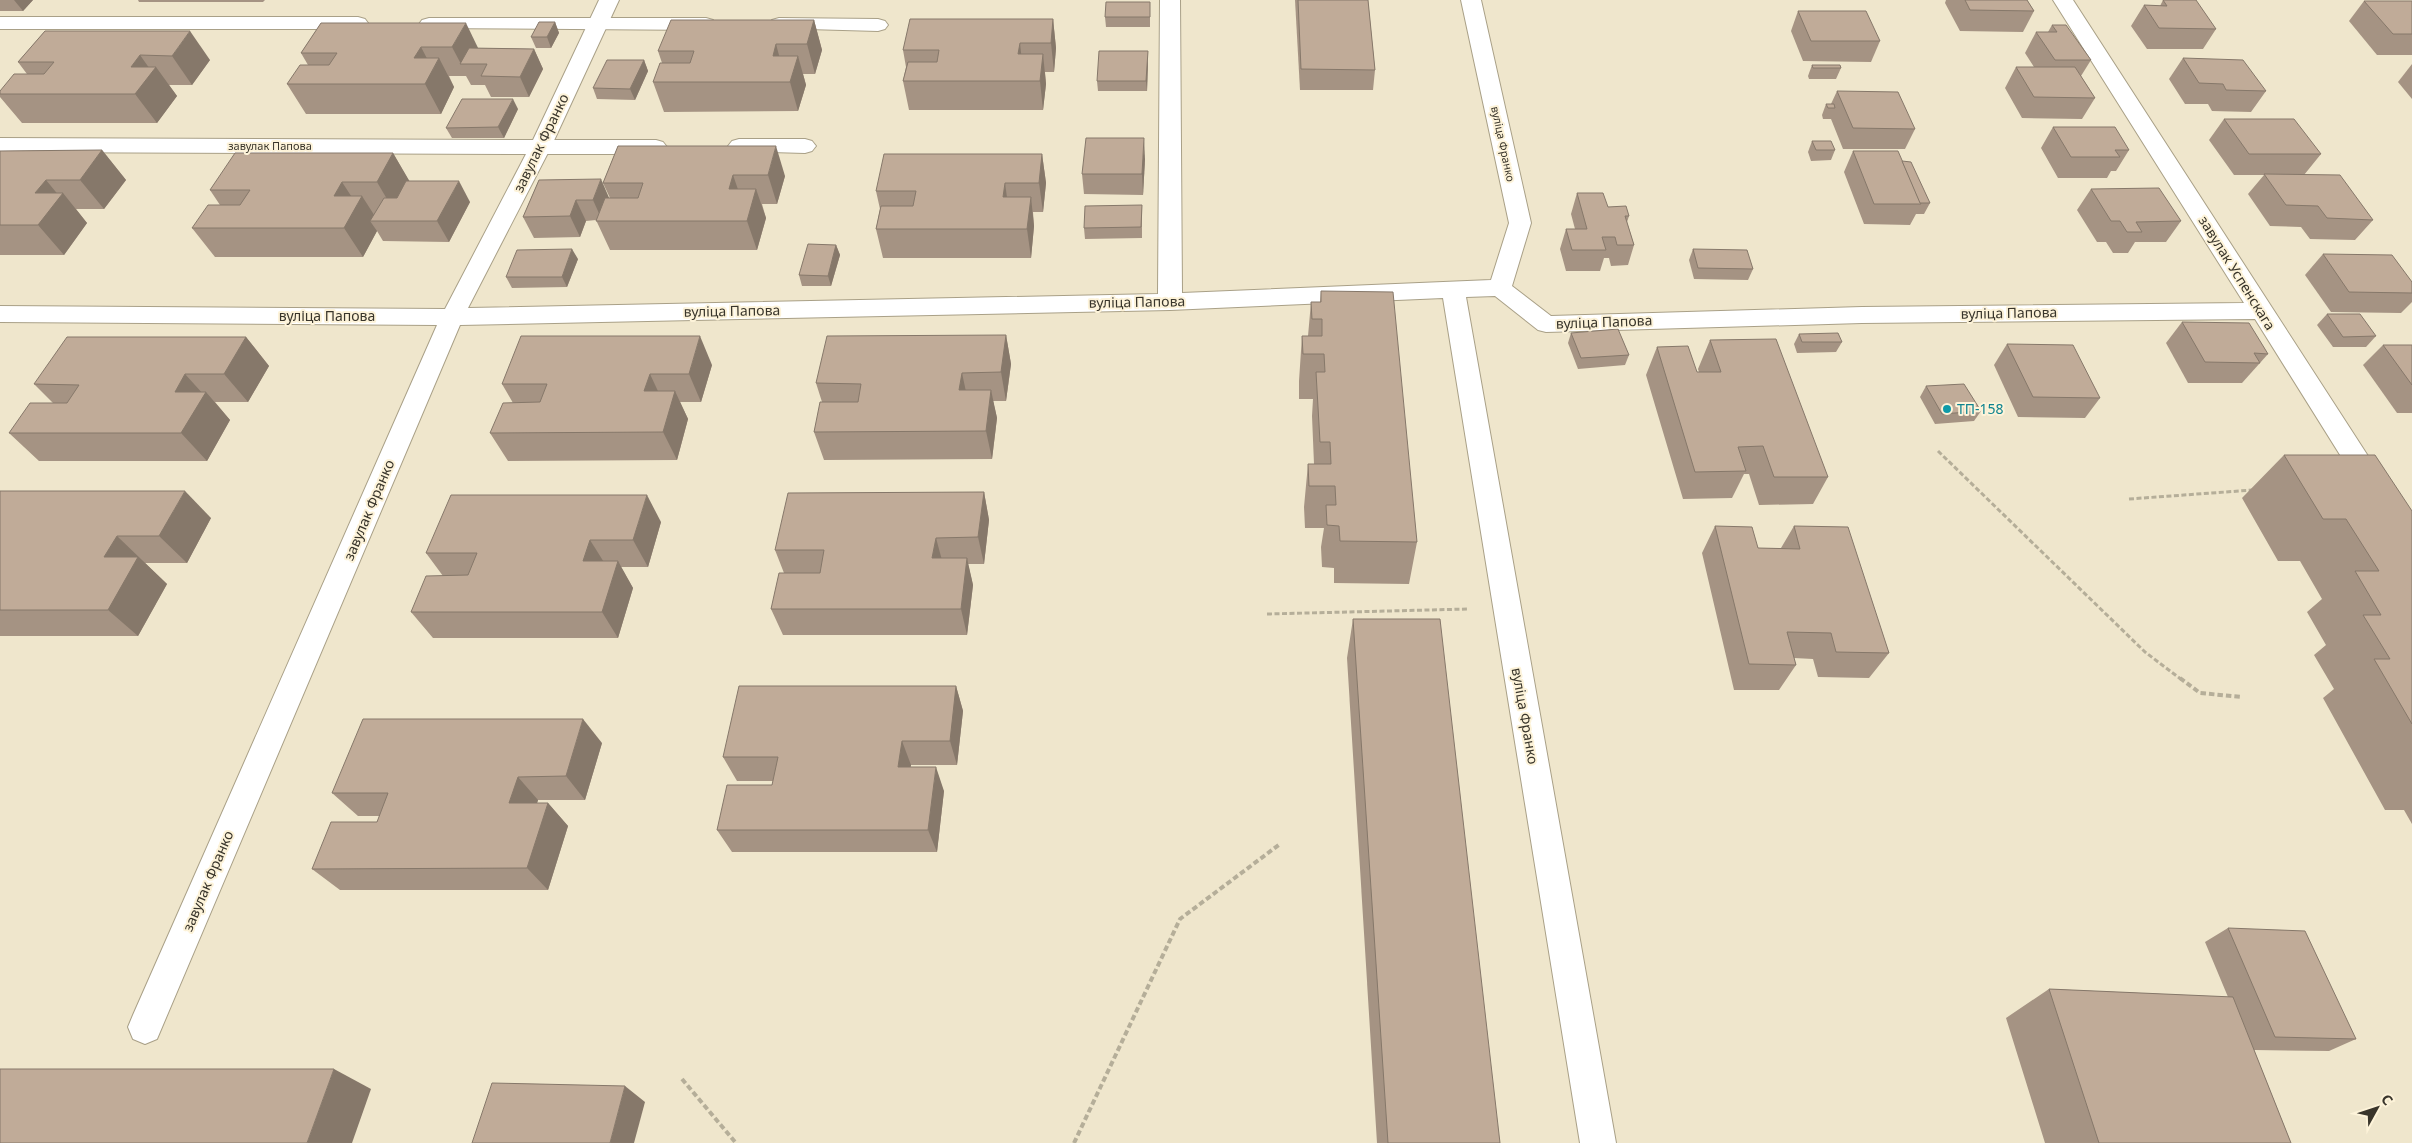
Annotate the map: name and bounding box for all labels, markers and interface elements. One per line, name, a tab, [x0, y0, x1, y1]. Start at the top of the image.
street label: завулак Франко	[508, 90, 573, 195]
street label: вуліца Франко	[1488, 105, 1519, 183]
street label: завулак Папова	[228, 138, 312, 153]
street label: завулак Успенскага	[2195, 212, 2280, 333]
street label: вуліца Папова	[1089, 291, 1185, 312]
street label: вуліца Папова	[684, 300, 780, 321]
street label: вуліца Папова	[1961, 302, 2057, 323]
street label: вуліца Папова	[279, 306, 375, 325]
street label: вуліца Папова	[1555, 310, 1653, 333]
place label: ТП-158	[1957, 399, 2004, 418]
marker: ТП-158	[1941, 403, 1953, 415]
street label: завулак Франко	[339, 457, 398, 563]
street label: вуліца Франко	[1508, 666, 1543, 766]
street label: завулак Франко	[178, 828, 237, 934]
north arrow	[2352, 1083, 2402, 1133]
text: С	[2377, 1090, 2398, 1109]

